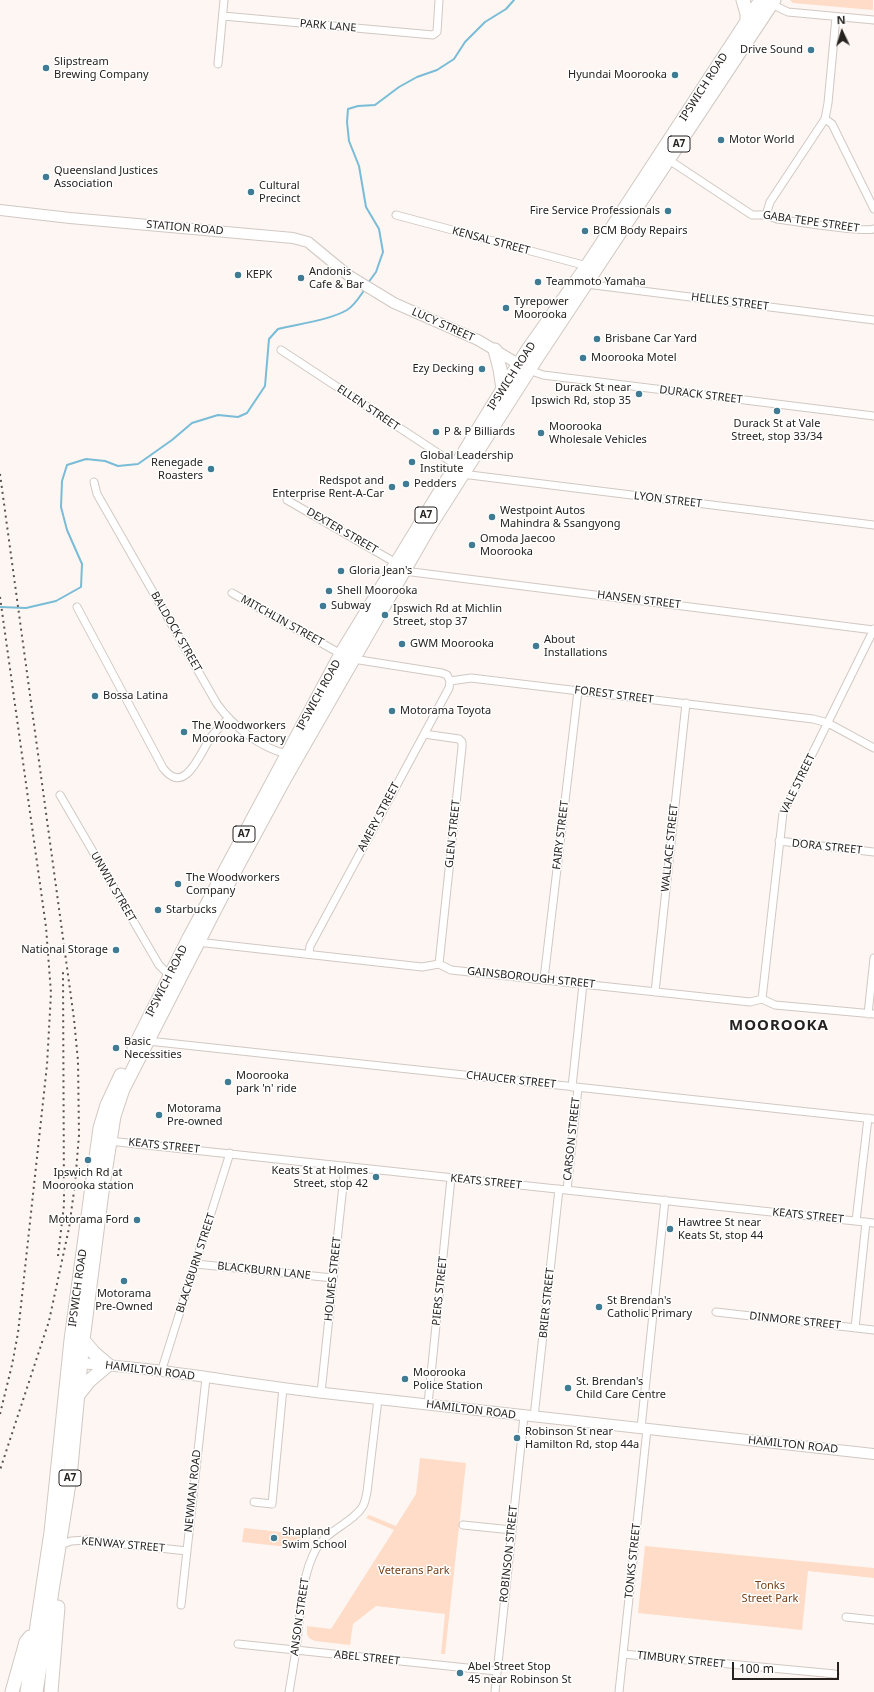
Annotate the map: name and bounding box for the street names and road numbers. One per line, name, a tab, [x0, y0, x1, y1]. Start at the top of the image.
street label: PARK LANE	[299, 17, 357, 35]
street label: IPSWICH ROAD	[677, 50, 731, 124]
road number: A7	[668, 136, 690, 152]
street label: GABA TEPE STREET	[762, 209, 860, 235]
street label: STATION ROAD	[146, 218, 224, 238]
street label: KENSAL STREET	[450, 224, 532, 258]
street label: HELLES STREET	[690, 291, 770, 313]
street label: LUCY STREET	[410, 305, 476, 345]
street label: IPSWICH ROAD	[485, 339, 539, 413]
street label: ELLEN STREET	[334, 382, 402, 434]
street label: DURACK STREET	[659, 383, 743, 407]
street label: LYON STREET	[633, 489, 703, 511]
street label: DEXTER STREET	[304, 505, 380, 557]
road number: A7	[415, 507, 437, 523]
street label: HANSEN STREET	[596, 588, 682, 612]
street label: BALDOCK STREET	[148, 589, 204, 675]
street label: MITCHLIN STREET	[238, 593, 326, 649]
street label: IPSWICH ROAD	[294, 657, 344, 733]
street label: FOREST STREET	[574, 684, 654, 706]
street label: VALE STREET	[778, 752, 818, 816]
street label: AMERY STREET	[355, 780, 403, 854]
street label: GLEN STREET	[443, 799, 463, 869]
street label: FAIRY STREET	[550, 800, 572, 870]
street label: WALLACE STREET	[659, 803, 681, 893]
road number: A7	[233, 826, 255, 842]
street label: DORA STREET	[791, 837, 863, 857]
street label: UNWIN STREET	[88, 850, 138, 924]
street label: IPSWICH ROAD	[143, 943, 191, 1019]
street label: GAINSBOROUGH STREET	[466, 965, 596, 991]
street label: CHAUCER STREET	[465, 1069, 557, 1091]
street label: CARSON STREET	[561, 1097, 583, 1181]
street label: KEATS STREET	[128, 1136, 200, 1156]
street label: KEATS STREET	[450, 1172, 522, 1192]
street label: KEATS STREET	[772, 1206, 844, 1226]
street label: BLACKBURN STREET	[174, 1211, 218, 1315]
street label: HOLMES STREET	[322, 1236, 344, 1322]
street label: IPSWICH ROAD	[66, 1248, 90, 1328]
street label: PIERS STREET	[430, 1256, 450, 1326]
street label: BLACKBURN LANE	[217, 1260, 311, 1282]
street label: BRIER STREET	[537, 1267, 557, 1339]
street label: DINMORE STREET	[749, 1310, 841, 1332]
street label: HAMILTON ROAD	[104, 1359, 196, 1383]
street label: HAMILTON ROAD	[425, 1398, 517, 1422]
street label: HAMILTON ROAD	[747, 1434, 839, 1456]
street label: NEWMAN ROAD	[182, 1449, 204, 1533]
road number: A7	[59, 1470, 81, 1486]
street label: ROBINSON STREET	[497, 1505, 521, 1603]
street label: TONKS STREET	[622, 1523, 644, 1599]
street label: KENWAY STREET	[81, 1535, 165, 1555]
street label: ANSON STREET	[288, 1577, 312, 1657]
street label: ABEL STREET	[333, 1648, 401, 1668]
street label: TIMBURY STREET	[636, 1649, 726, 1671]

